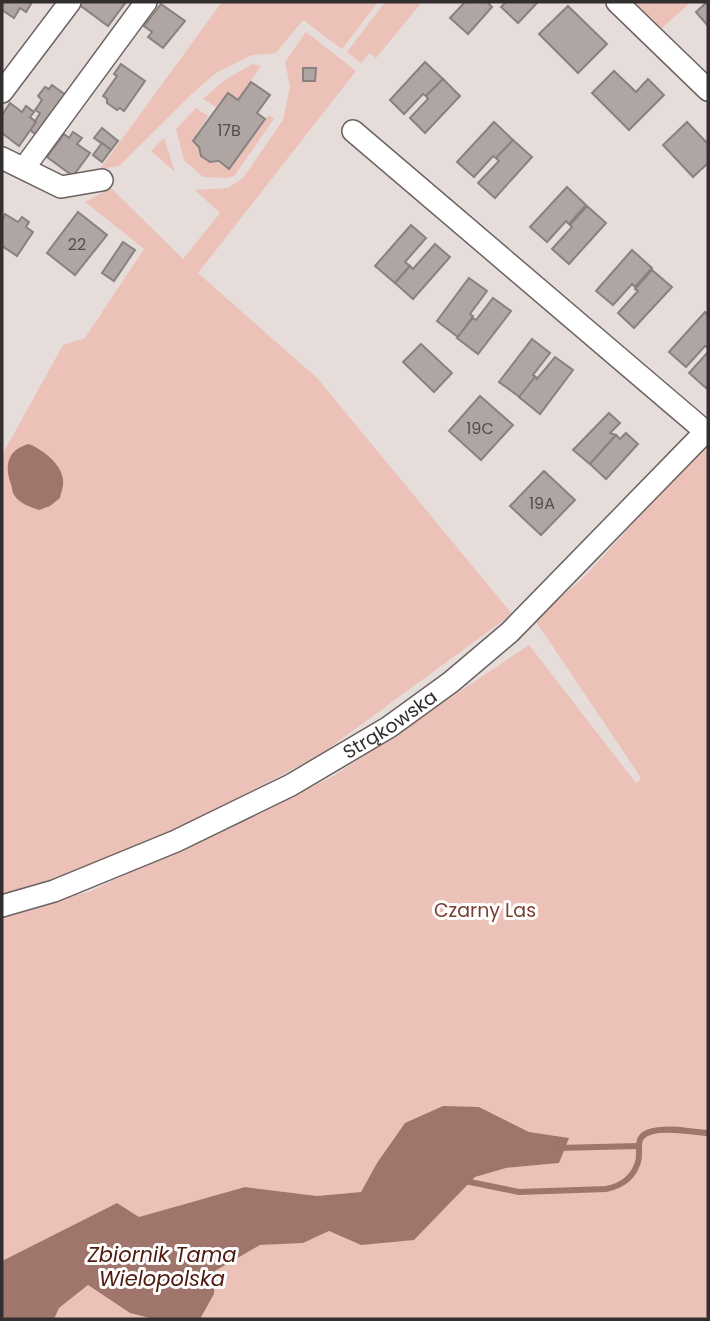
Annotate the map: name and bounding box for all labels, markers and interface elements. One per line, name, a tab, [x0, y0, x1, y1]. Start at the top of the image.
house number: 17B	[217, 119, 241, 142]
house number: 22	[68, 233, 86, 256]
house number: 19C	[466, 417, 494, 440]
house number: 19A	[529, 492, 555, 515]
street label: Strąkowska	[338, 683, 443, 765]
park label: Czarny Las	[434, 897, 536, 924]
water label: Zbiornik Tama Wielopolska	[86, 1240, 237, 1293]

